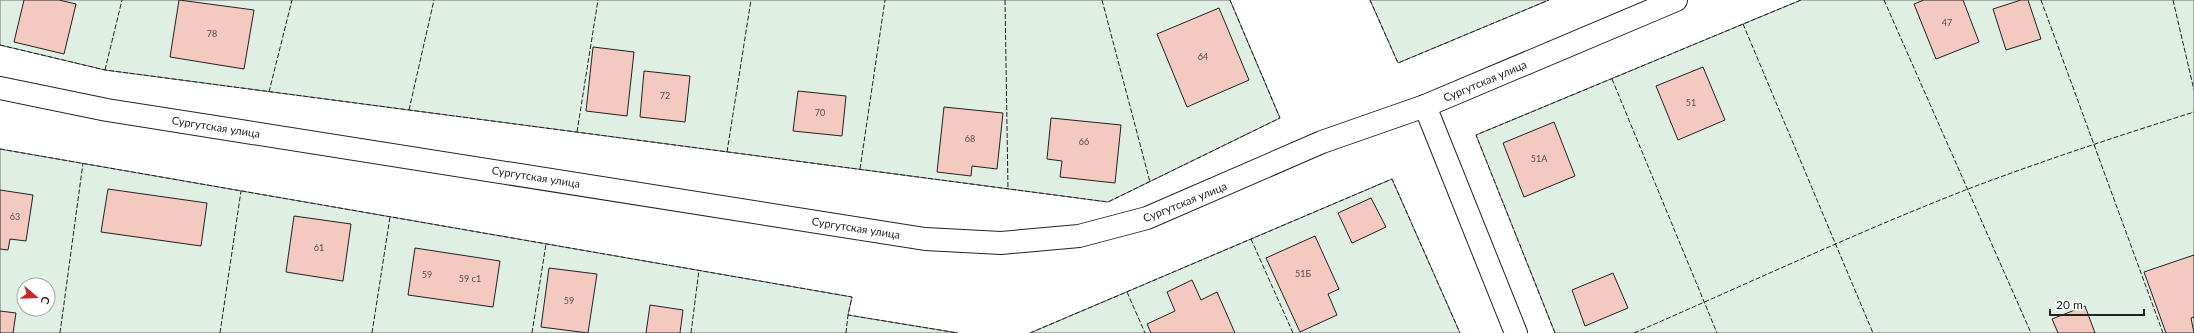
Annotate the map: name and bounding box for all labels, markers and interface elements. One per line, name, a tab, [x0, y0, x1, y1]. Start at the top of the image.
house number: 47	[1942, 17, 1952, 28]
house number: 78	[207, 28, 217, 39]
house number: 64	[1198, 51, 1208, 62]
street label: Сургутская улица	[1441, 57, 1528, 104]
house number: 72	[660, 90, 670, 101]
house number: 51	[1686, 97, 1696, 108]
house number: 70	[815, 107, 825, 118]
street label: Сургутская улица	[171, 113, 261, 140]
house number: 68	[965, 133, 975, 144]
house number: 66	[1079, 136, 1089, 147]
house number: 51А	[1531, 153, 1548, 164]
street label: Сургутская улица	[491, 163, 581, 190]
street label: Сургутская улица	[1141, 179, 1229, 224]
house number: 63	[10, 211, 20, 222]
street label: Сургутская улица	[811, 214, 901, 241]
house number: 61	[314, 242, 324, 253]
house number: 51Б	[1295, 268, 1311, 279]
house number: 59	[422, 269, 432, 280]
house number: 59 с1	[459, 273, 481, 284]
north arrow	[16, 277, 56, 317]
scale bar	[2050, 291, 2144, 317]
text: С	[38, 295, 53, 307]
house number: 59	[564, 295, 574, 306]
text: 20 m	[2056, 297, 2083, 312]

